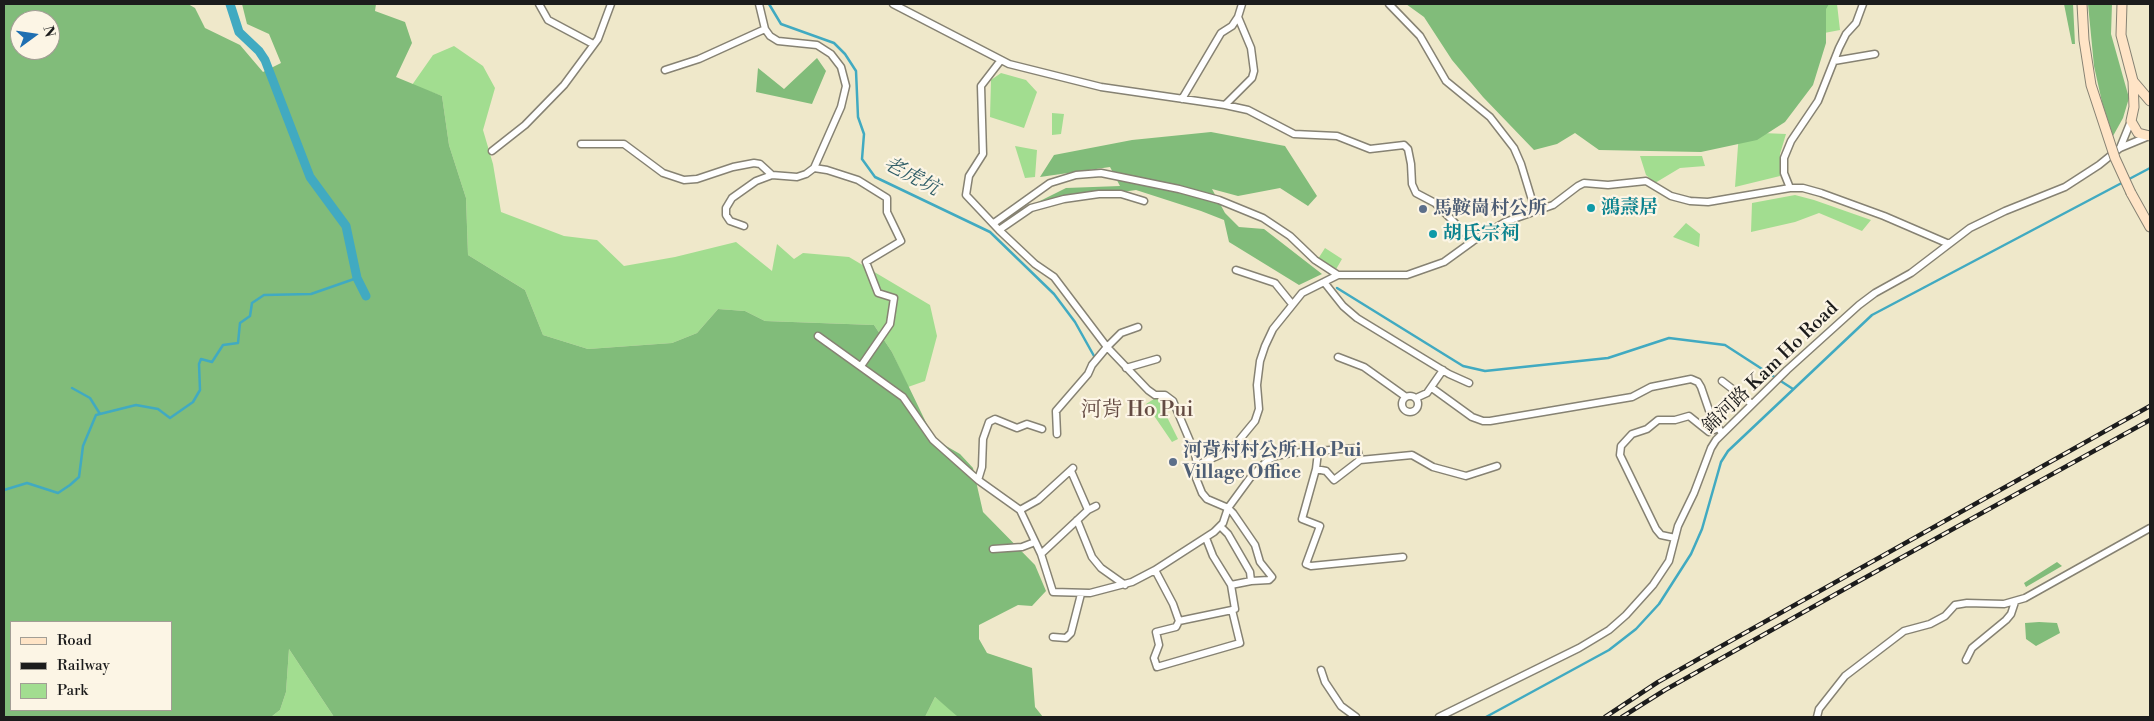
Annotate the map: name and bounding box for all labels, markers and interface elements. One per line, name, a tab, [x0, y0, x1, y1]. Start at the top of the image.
north arrow	[10, 10, 60, 60]
text: N	[39, 24, 59, 39]
water label: 老虎坑	[879, 152, 943, 202]
place label: 鴻燾居	[1601, 197, 1658, 219]
place label: 馬鞍崗村公所	[1433, 198, 1547, 220]
marker: 鴻燾居	[1585, 202, 1597, 214]
marker: 馬鞍崗村公所	[1417, 203, 1429, 215]
place label: 胡氏宗祠	[1443, 223, 1519, 245]
marker: 胡氏宗祠	[1427, 228, 1439, 240]
street label: 錦河路 Kam Ho Road	[1698, 297, 1844, 439]
district label: 河背 Ho Pui	[1081, 398, 1193, 424]
place label: 河背村村公所 Ho Pui Village Office	[1183, 440, 1361, 484]
marker: 河背村村公所 Ho Pui Village Office	[1167, 456, 1179, 468]
legend	[10, 621, 172, 711]
text: Road	[57, 631, 92, 650]
text: Railway	[57, 656, 110, 675]
text: Park	[57, 681, 88, 700]

